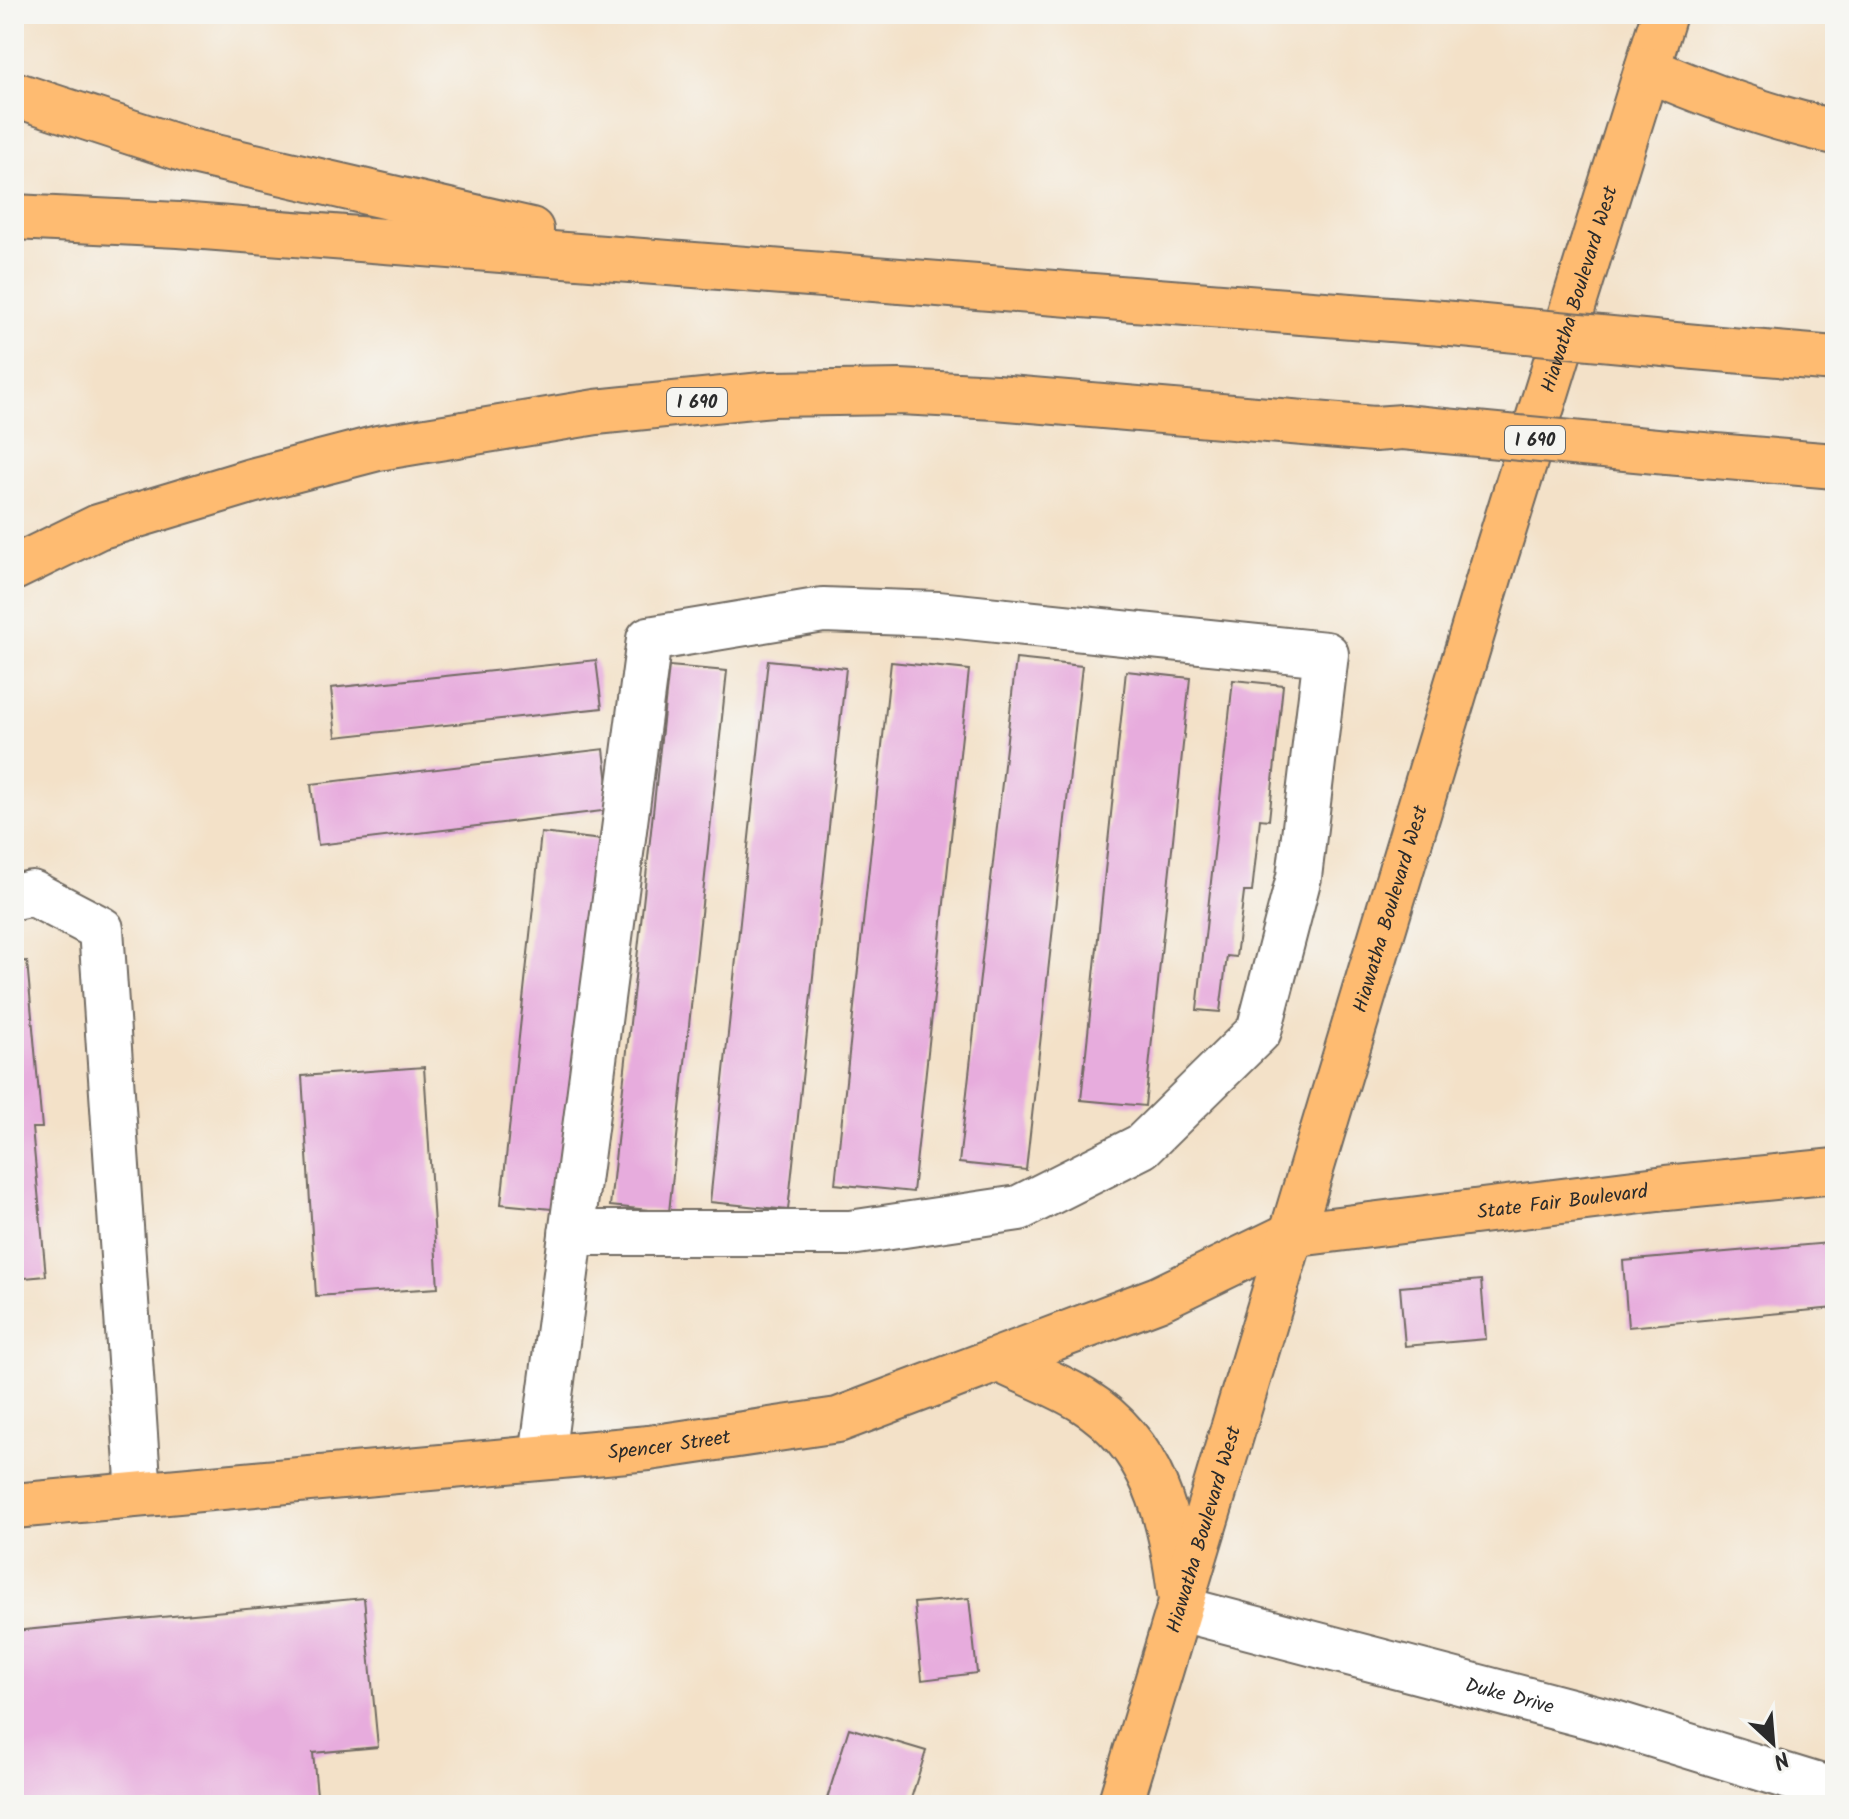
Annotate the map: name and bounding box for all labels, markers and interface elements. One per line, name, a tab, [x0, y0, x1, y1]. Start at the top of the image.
street label: Hiawatha Boulevard West	[1533, 182, 1628, 397]
road number: I 690	[667, 388, 727, 416]
road number: I 690	[1505, 426, 1565, 454]
street label: Hiawatha Boulevard West	[1345, 801, 1438, 1017]
street label: State Fair Boulevard	[1475, 1176, 1651, 1229]
street label: Spencer Street	[607, 1422, 733, 1470]
street label: Hiawatha Boulevard West	[1159, 1422, 1251, 1637]
street label: Duke Drive	[1461, 1670, 1557, 1724]
north arrow	[1733, 1703, 1813, 1783]
text: N	[1767, 1740, 1795, 1778]

